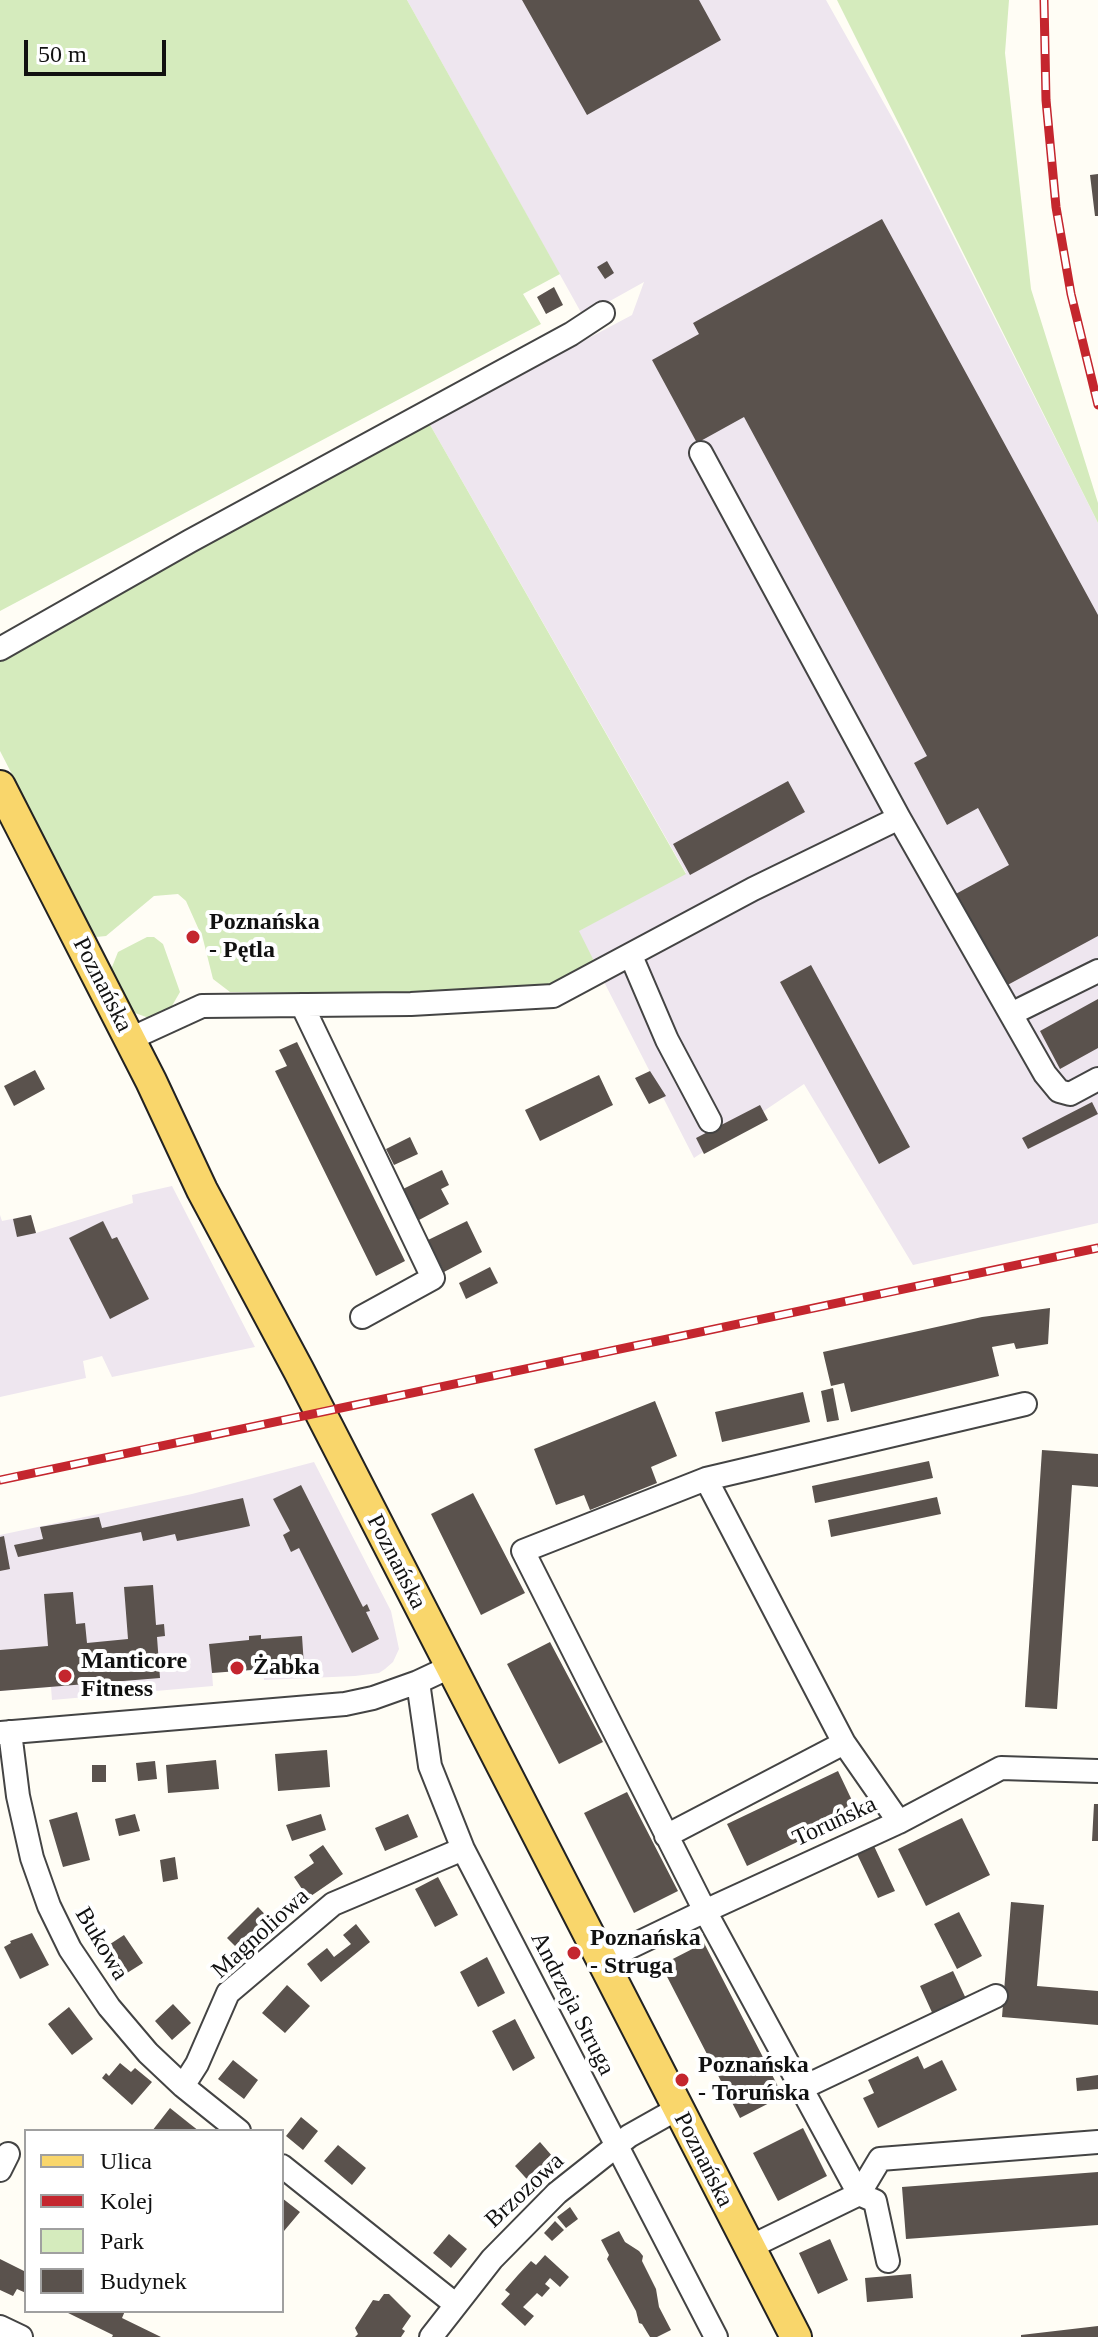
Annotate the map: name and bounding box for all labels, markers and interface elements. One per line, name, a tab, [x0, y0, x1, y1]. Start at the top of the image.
scale bar	[28, 24, 170, 74]
text: 50 m	[38, 41, 87, 67]
place label: Poznańska - Pętla	[209, 909, 320, 965]
marker: Poznańska - Pętla	[184, 928, 202, 946]
street label: Poznańska	[66, 933, 138, 1037]
street label: Poznańska	[360, 1510, 432, 1614]
place label: Manticore Fitness	[81, 1648, 187, 1704]
place label: Żabka	[253, 1654, 320, 1682]
marker: Żabka	[228, 1659, 246, 1677]
marker: Manticore Fitness	[56, 1667, 74, 1685]
street label: Toruńska	[789, 1790, 881, 1854]
street label: Magnoliowa	[206, 1883, 316, 1985]
street label: Bukowa	[68, 1902, 134, 1986]
place label: Poznańska - Struga	[590, 1925, 701, 1981]
street label: Andrzeja Struga	[524, 1928, 620, 2080]
marker: Poznańska - Struga	[565, 1944, 583, 1962]
place label: Poznańska - Toruńska	[698, 2052, 810, 2108]
marker: Poznańska - Toruńska	[673, 2071, 691, 2089]
street label: Poznańska	[667, 2108, 739, 2212]
legend	[24, 2129, 284, 2313]
street label: Brzozowa	[480, 2147, 570, 2235]
text: Ulica	[100, 2148, 152, 2174]
text: Kolej	[100, 2188, 153, 2214]
text: Park	[100, 2228, 144, 2254]
text: Budynek	[100, 2268, 187, 2294]

